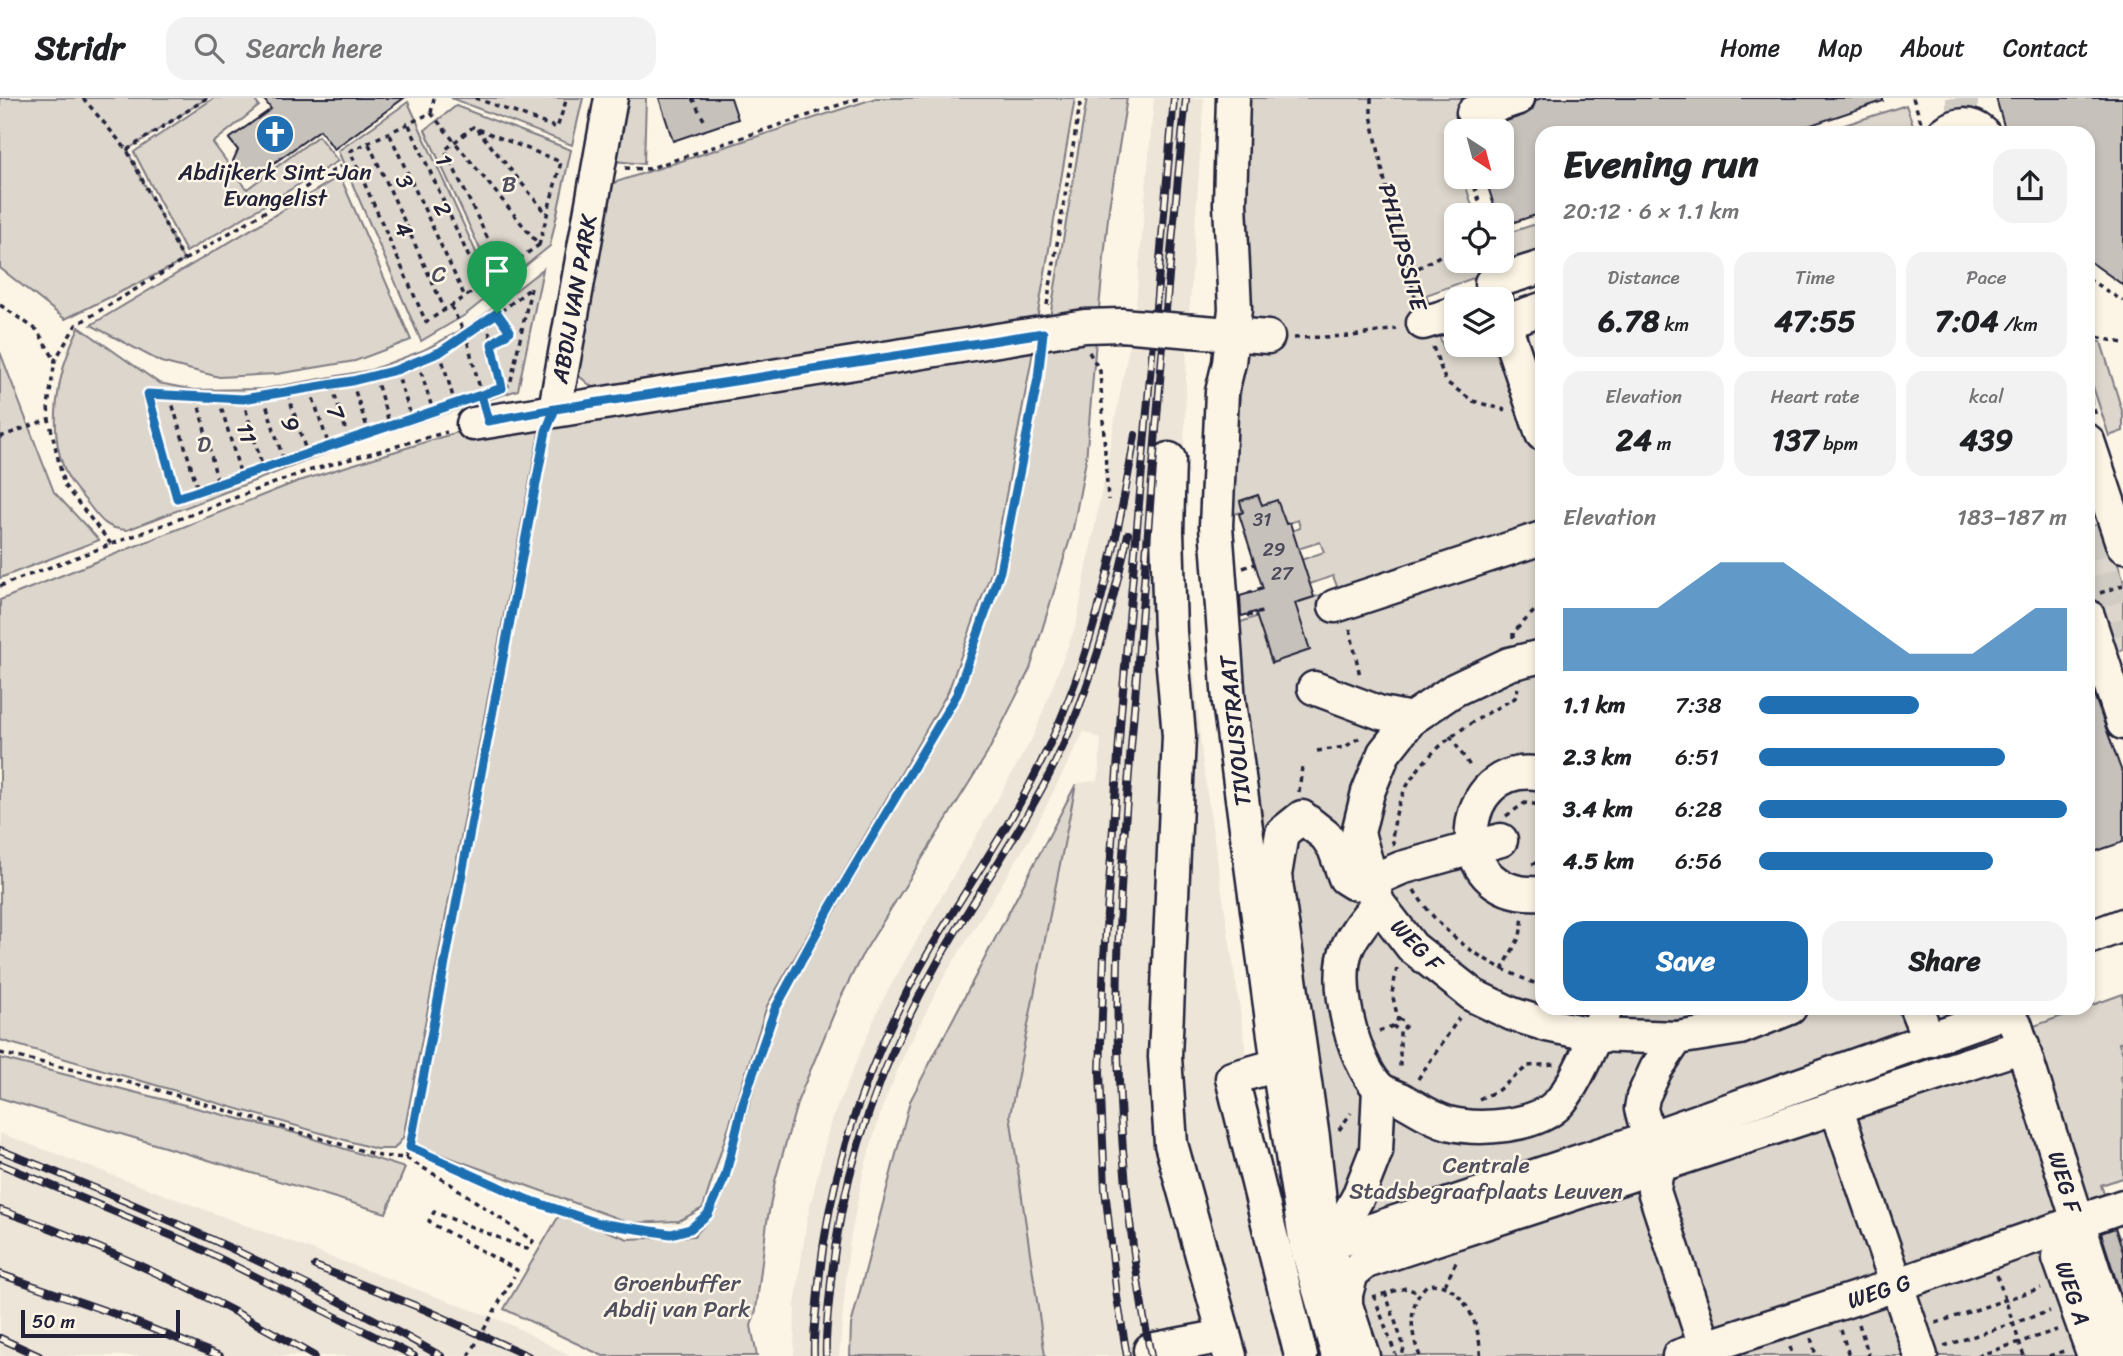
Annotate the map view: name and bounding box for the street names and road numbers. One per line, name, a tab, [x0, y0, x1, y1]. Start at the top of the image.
street label: 1	[423, 147, 464, 173]
street label: 3	[383, 167, 426, 196]
street label: PHILIPSSITE	[1366, 179, 1440, 317]
street label: 2	[421, 195, 464, 224]
street label: ABDIJ VAN PARK	[539, 210, 610, 388]
street label: 4	[382, 214, 425, 244]
street label: 7	[314, 400, 358, 427]
street label: 9	[269, 411, 312, 437]
street label: 11	[224, 418, 269, 448]
street label: TIVOLISTRAAT	[1207, 652, 1264, 808]
street label: WEG F	[1380, 908, 1454, 983]
street label: WEG F	[2036, 1146, 2094, 1220]
street label: WEG A	[2043, 1256, 2102, 1331]
street label: WEG G	[1842, 1262, 1916, 1321]

